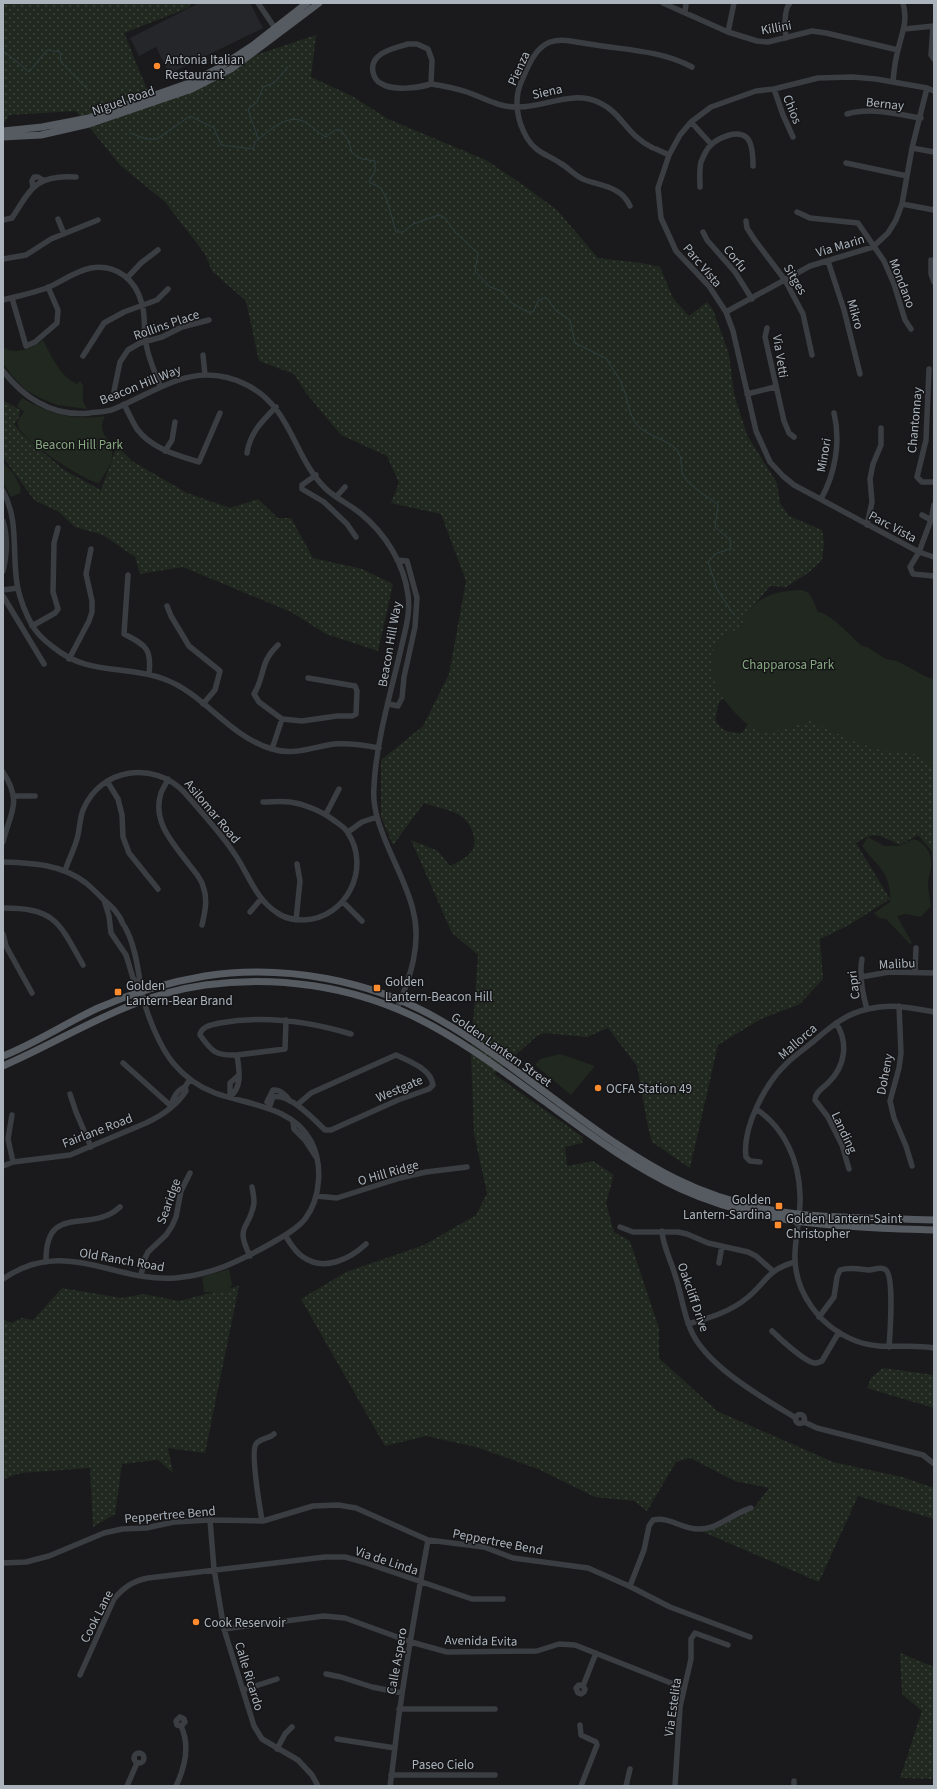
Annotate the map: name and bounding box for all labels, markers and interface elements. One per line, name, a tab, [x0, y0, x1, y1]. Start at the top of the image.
street label: Killini	[759, 16, 793, 40]
street label: Pienza	[503, 48, 534, 88]
place label: Antonia Italian Restaurant	[165, 51, 244, 84]
marker: Antonia Italian Restaurant	[152, 61, 162, 71]
street label: Siena	[531, 80, 564, 104]
street label: Niguel Road	[89, 82, 157, 120]
street label: Chios	[778, 92, 806, 127]
street label: Bernay	[865, 93, 905, 115]
street label: Via Marin	[814, 230, 867, 262]
street label: Parc Vista	[679, 240, 726, 291]
street label: Corfu	[719, 241, 752, 276]
street label: Mondano	[884, 256, 920, 311]
street label: Sitges	[779, 261, 812, 299]
street label: Mikro	[842, 297, 868, 331]
street label: Rollins Place	[131, 305, 202, 345]
street label: Via Vetti	[768, 333, 792, 379]
street label: Beacon Hill Way	[97, 360, 184, 409]
street label: Chantonnay	[903, 386, 927, 454]
park label: Beacon Hill Park	[35, 436, 124, 454]
street label: Minori	[812, 437, 836, 474]
street label: Parc Vista	[865, 507, 920, 547]
street label: Beacon Hill Way	[374, 600, 406, 688]
park label: Chapparosa Park	[742, 656, 835, 674]
street label: Asilomar Road	[180, 776, 244, 848]
street label: Malibu	[878, 954, 916, 974]
street label: Capri	[843, 969, 865, 1000]
place label: Golden Lantern-Beacon Hill	[385, 973, 493, 1006]
place label: Golden Lantern-Bear Brand	[126, 977, 233, 1010]
marker: Golden Lantern-Beacon Hill	[372, 983, 382, 993]
marker: Golden Lantern-Bear Brand	[113, 987, 123, 997]
street label: Golden Lantern Street	[447, 1008, 556, 1092]
street label: Mallorca	[774, 1020, 821, 1064]
street label: Doheny	[872, 1052, 898, 1096]
street label: Westgate	[373, 1071, 426, 1107]
place label: OCFA Station 49	[606, 1080, 692, 1098]
marker: OCFA Station 49	[593, 1083, 603, 1093]
street label: Fairlane Road	[60, 1109, 135, 1153]
street label: Landing	[827, 1109, 862, 1157]
street label: O Hill Ridge	[356, 1156, 421, 1190]
street label: Searidge	[152, 1176, 186, 1227]
place label: Golden Lantern-Sardina	[683, 1191, 771, 1224]
marker: Golden Lantern-Sardina	[774, 1201, 784, 1211]
place label: Golden Lantern-Saint Christopher	[786, 1210, 903, 1243]
marker: Golden Lantern-Saint Christopher	[773, 1220, 783, 1230]
street label: Old Ranch Road	[78, 1244, 166, 1276]
street label: Oakcliff Drive	[673, 1260, 713, 1334]
street label: Peppertree Bend	[124, 1502, 216, 1528]
street label: Peppertree Bend	[451, 1524, 544, 1560]
street label: Via de Linda	[353, 1542, 421, 1580]
street label: Cook Lane	[76, 1587, 118, 1646]
place label: Cook Reservoir	[204, 1614, 286, 1632]
marker: Cook Reservoir	[191, 1617, 201, 1627]
street label: Calle Aspero	[382, 1626, 412, 1696]
street label: Avenida Evita	[444, 1631, 518, 1651]
street label: Calle Ricardo	[230, 1640, 268, 1713]
street label: Via Estelita	[660, 1677, 686, 1738]
street label: Paseo Cielo	[412, 1756, 474, 1774]

